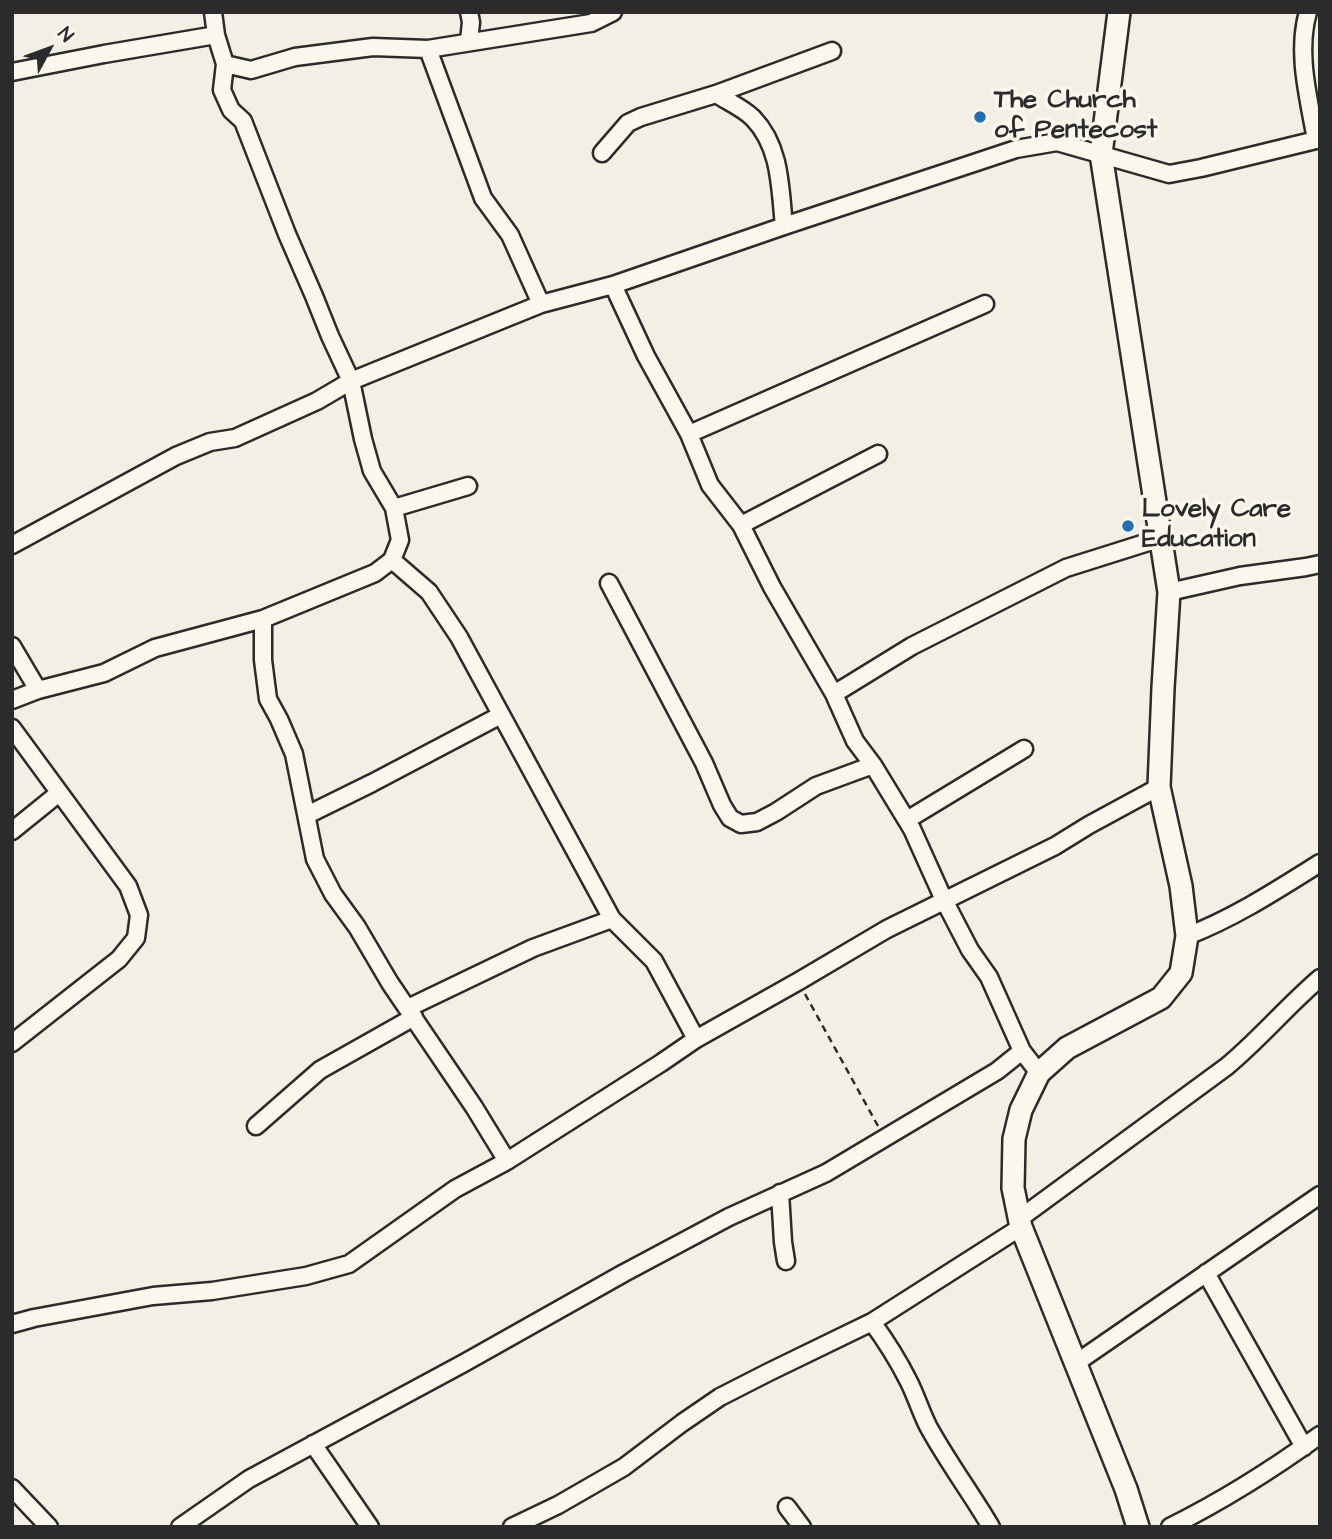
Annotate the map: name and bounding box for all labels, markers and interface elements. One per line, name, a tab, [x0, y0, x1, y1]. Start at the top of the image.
north arrow	[14, 14, 84, 84]
text: N	[51, 22, 79, 48]
place label: The Church of Pentecost	[994, 86, 1157, 148]
marker: The Church of Pentecost	[972, 109, 988, 125]
place label: Lovely Care Education	[1142, 495, 1291, 556]
marker: Lovely Care Education	[1120, 518, 1136, 534]

